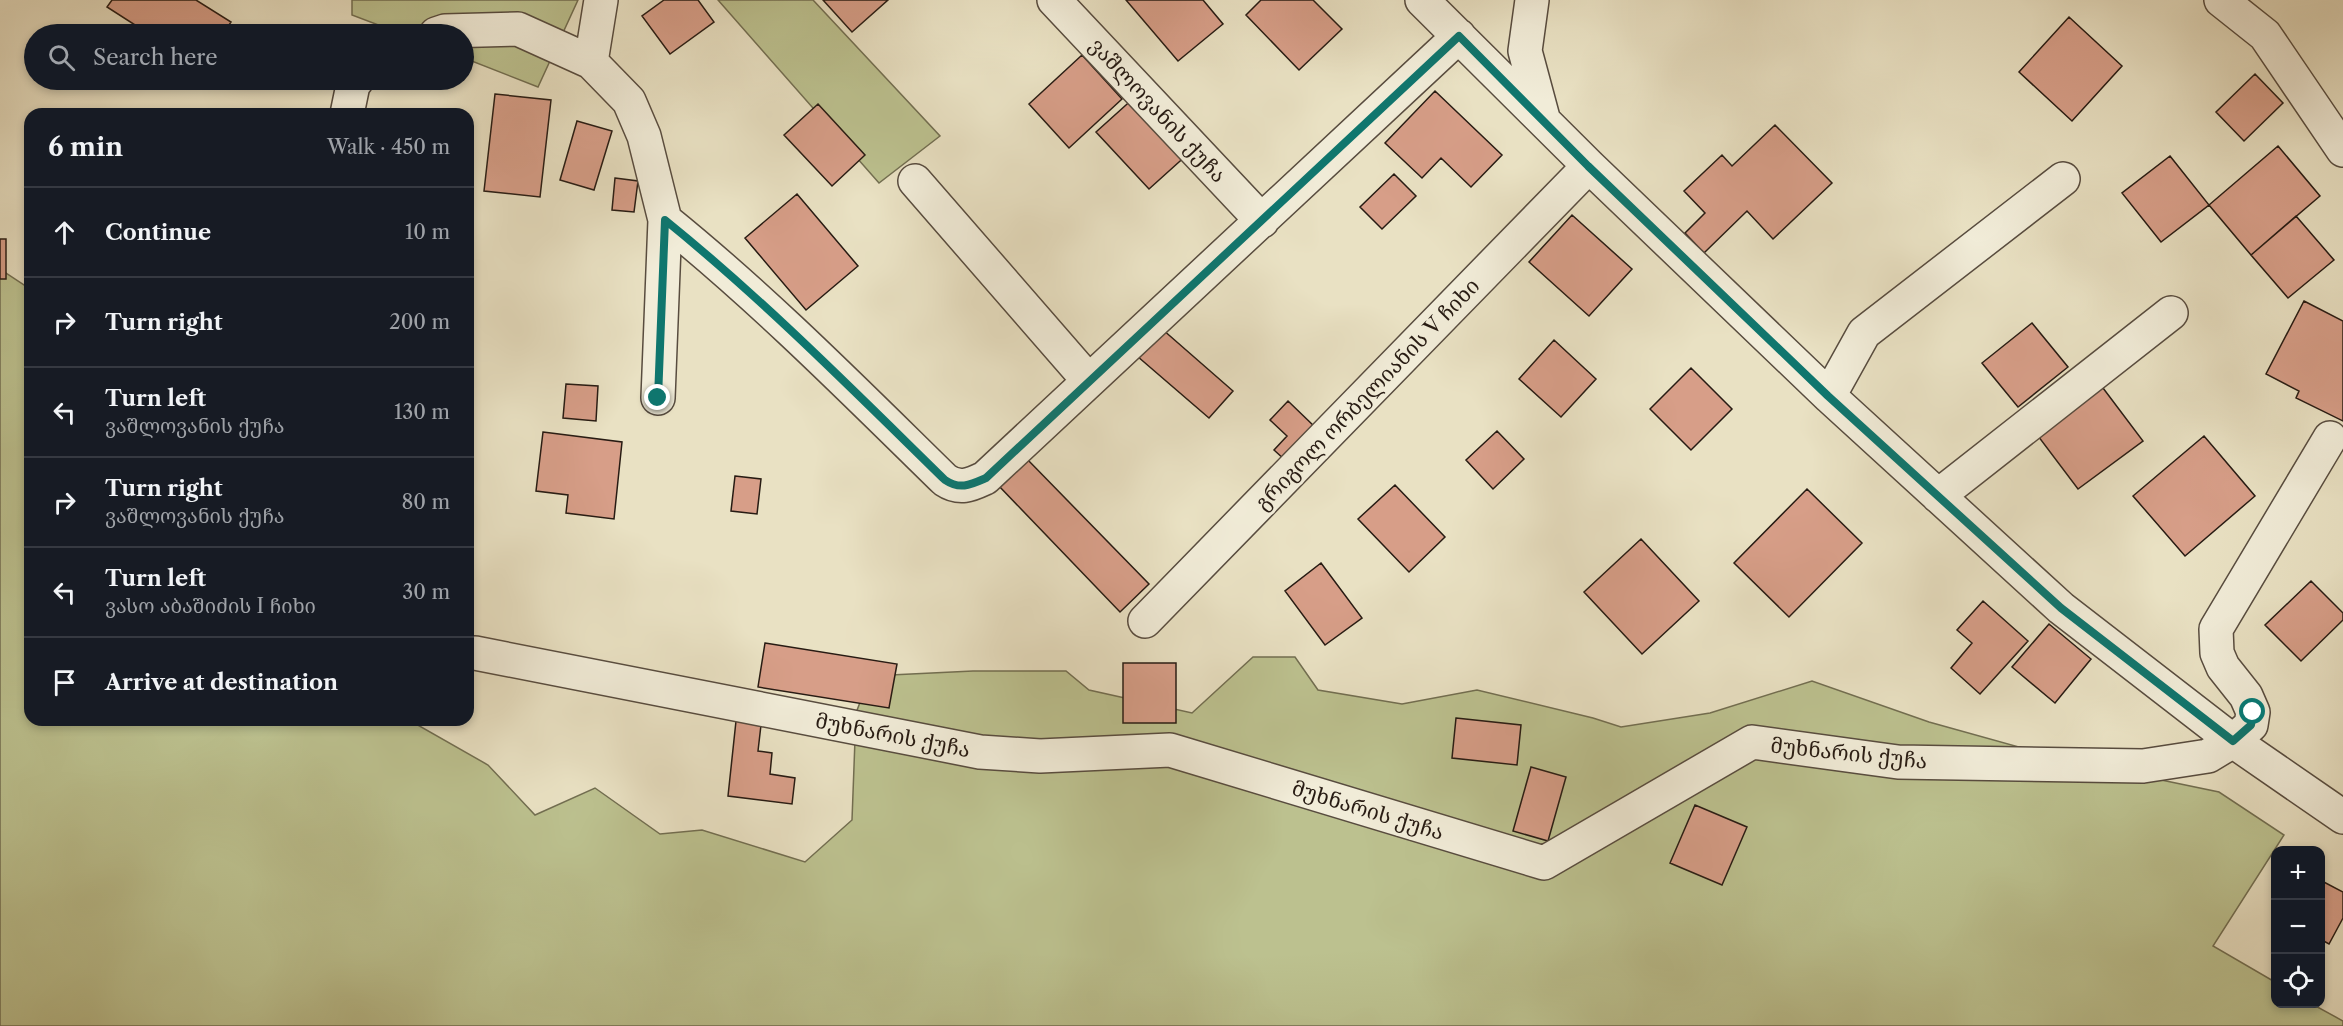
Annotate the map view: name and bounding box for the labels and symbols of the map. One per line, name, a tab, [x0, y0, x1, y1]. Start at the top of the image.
street label: ვაშლოვანის ქუჩა	[1084, 33, 1231, 188]
street label: გრიგოლ ორბელიანის V ჩიხი	[1250, 273, 1485, 516]
route end	[644, 384, 670, 410]
route start	[2239, 698, 2265, 724]
street label: მუხნარის ქუჩა	[813, 708, 973, 763]
street label: მუხნარის ქუჩა	[1769, 732, 1928, 775]
street label: მუხნარის ქუჩა	[1289, 775, 1447, 846]

